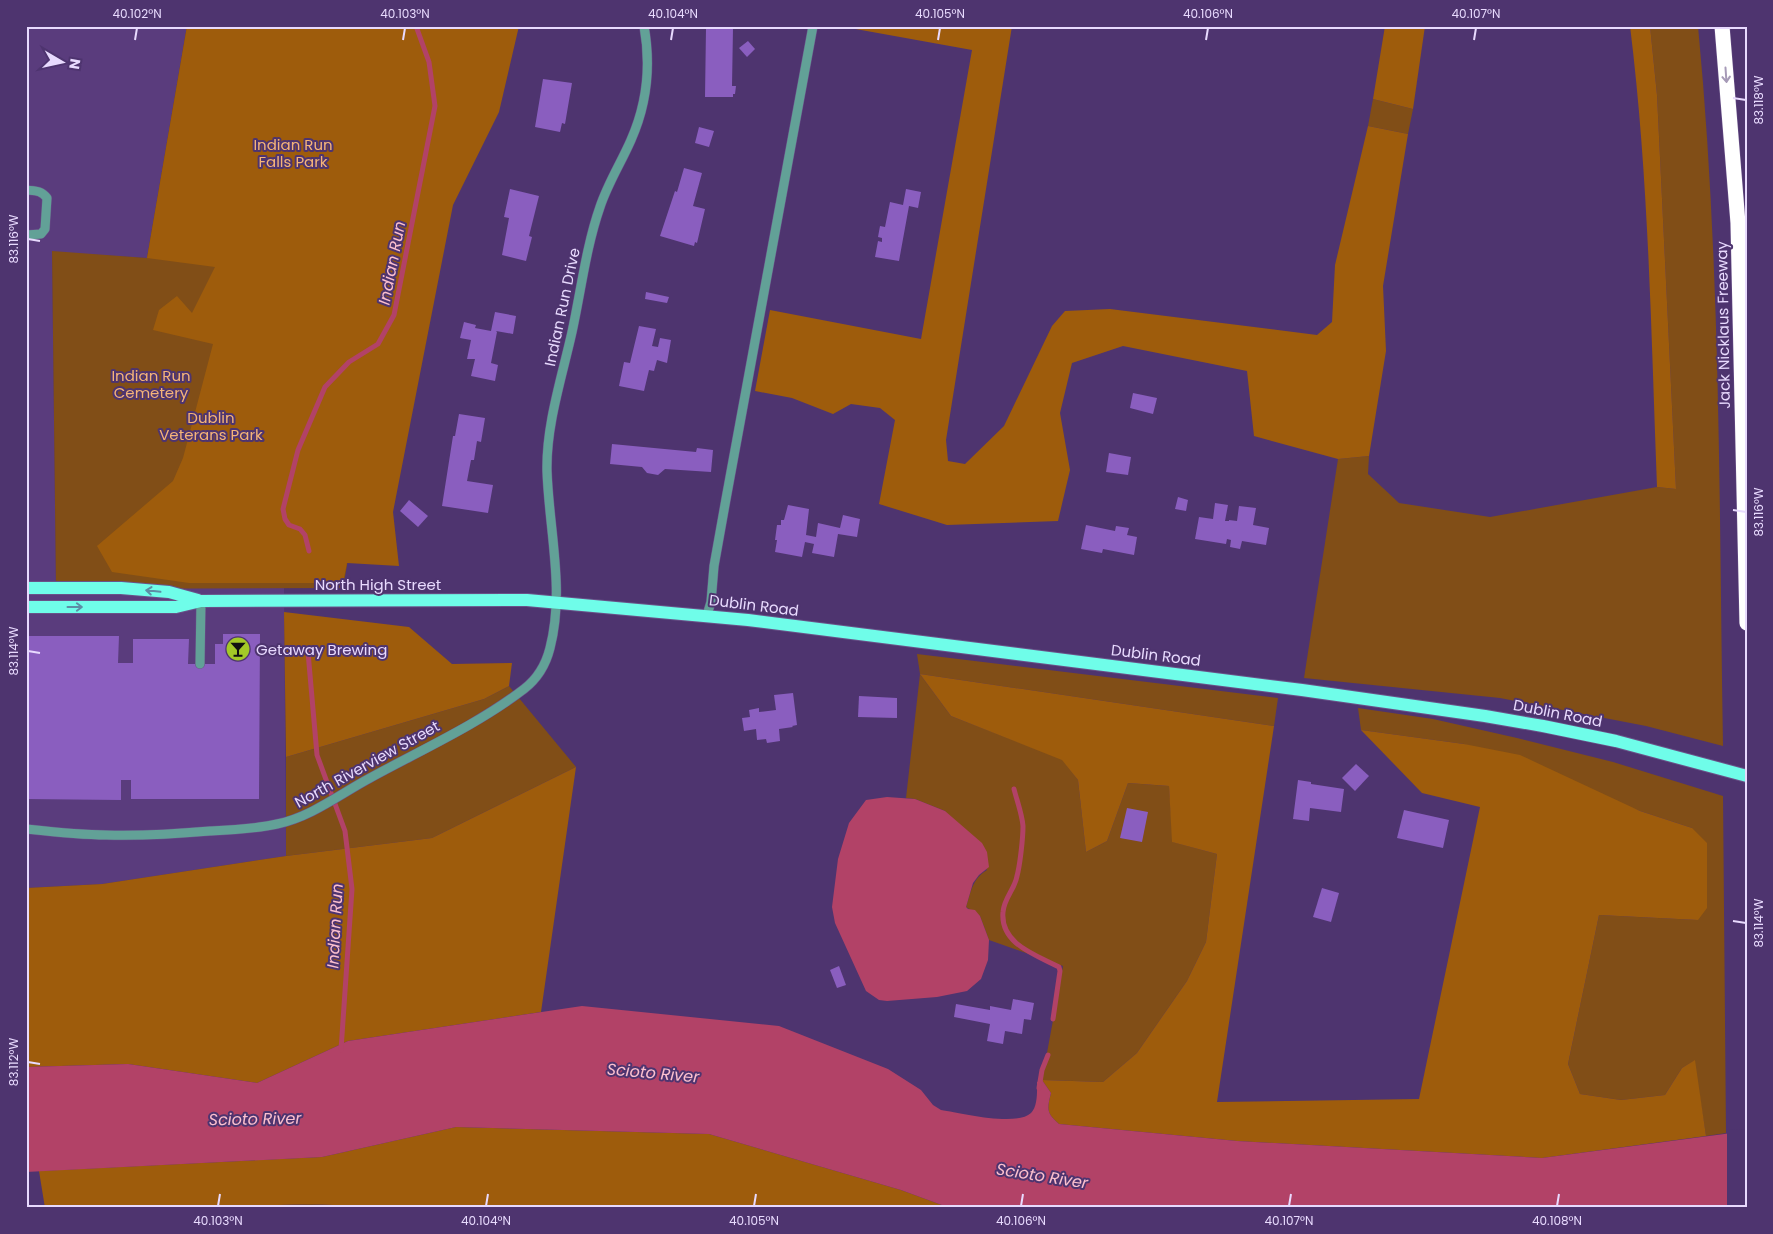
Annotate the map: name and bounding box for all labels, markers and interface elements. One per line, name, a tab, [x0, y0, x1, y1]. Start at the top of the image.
text: 40.102°N	[112, 5, 162, 22]
text: 40.103°N	[380, 5, 430, 22]
text: 40.104°N	[648, 5, 698, 22]
text: 40.105°N	[915, 5, 965, 22]
text: 40.106°N	[1183, 5, 1233, 22]
text: 40.107°N	[1452, 5, 1500, 22]
north arrow	[38, 38, 88, 88]
text: N	[64, 57, 86, 71]
one-way arrow	[1722, 67, 1731, 83]
text: 83.118°W	[1750, 75, 1767, 125]
park label: Indian Run Falls Park	[253, 134, 333, 172]
text: 83.116°W	[5, 214, 22, 264]
water label: Indian Run	[373, 219, 411, 307]
street label: Jack Nicklaus Freeway	[1711, 240, 1735, 409]
street label: Indian Run Drive	[539, 246, 585, 368]
park label: Indian Run Cemetery	[111, 365, 191, 403]
park label: Dublin Veterans Park	[159, 407, 263, 445]
text: 83.116°W	[1750, 487, 1767, 537]
street label: North High Street	[315, 574, 441, 595]
one-way arrow	[146, 586, 162, 596]
street label: Dublin Road	[708, 589, 800, 621]
one-way arrow	[66, 602, 83, 612]
text: 83.114°W	[5, 626, 22, 676]
bar icon: Getaway Brewing	[225, 636, 251, 662]
place label: Getaway Brewing	[256, 639, 387, 660]
street label: Dublin Road	[1110, 639, 1202, 671]
street label: Dublin Road	[1512, 694, 1604, 732]
street label: North Riverview Street	[291, 715, 443, 813]
water label: Indian Run	[321, 883, 349, 969]
text: 83.114°W	[1750, 898, 1767, 948]
text: 83.112°W	[5, 1038, 22, 1086]
water label: Scioto River	[606, 1058, 701, 1089]
water label: Scioto River	[209, 1107, 303, 1131]
water label: Scioto River	[994, 1157, 1091, 1195]
text: 40.103°N	[193, 1212, 243, 1229]
text: 40.104°N	[461, 1212, 511, 1229]
text: 40.105°N	[729, 1212, 779, 1229]
text: 40.106°N	[996, 1212, 1046, 1229]
text: 40.107°N	[1265, 1212, 1313, 1229]
text: 40.108°N	[1532, 1212, 1582, 1229]

